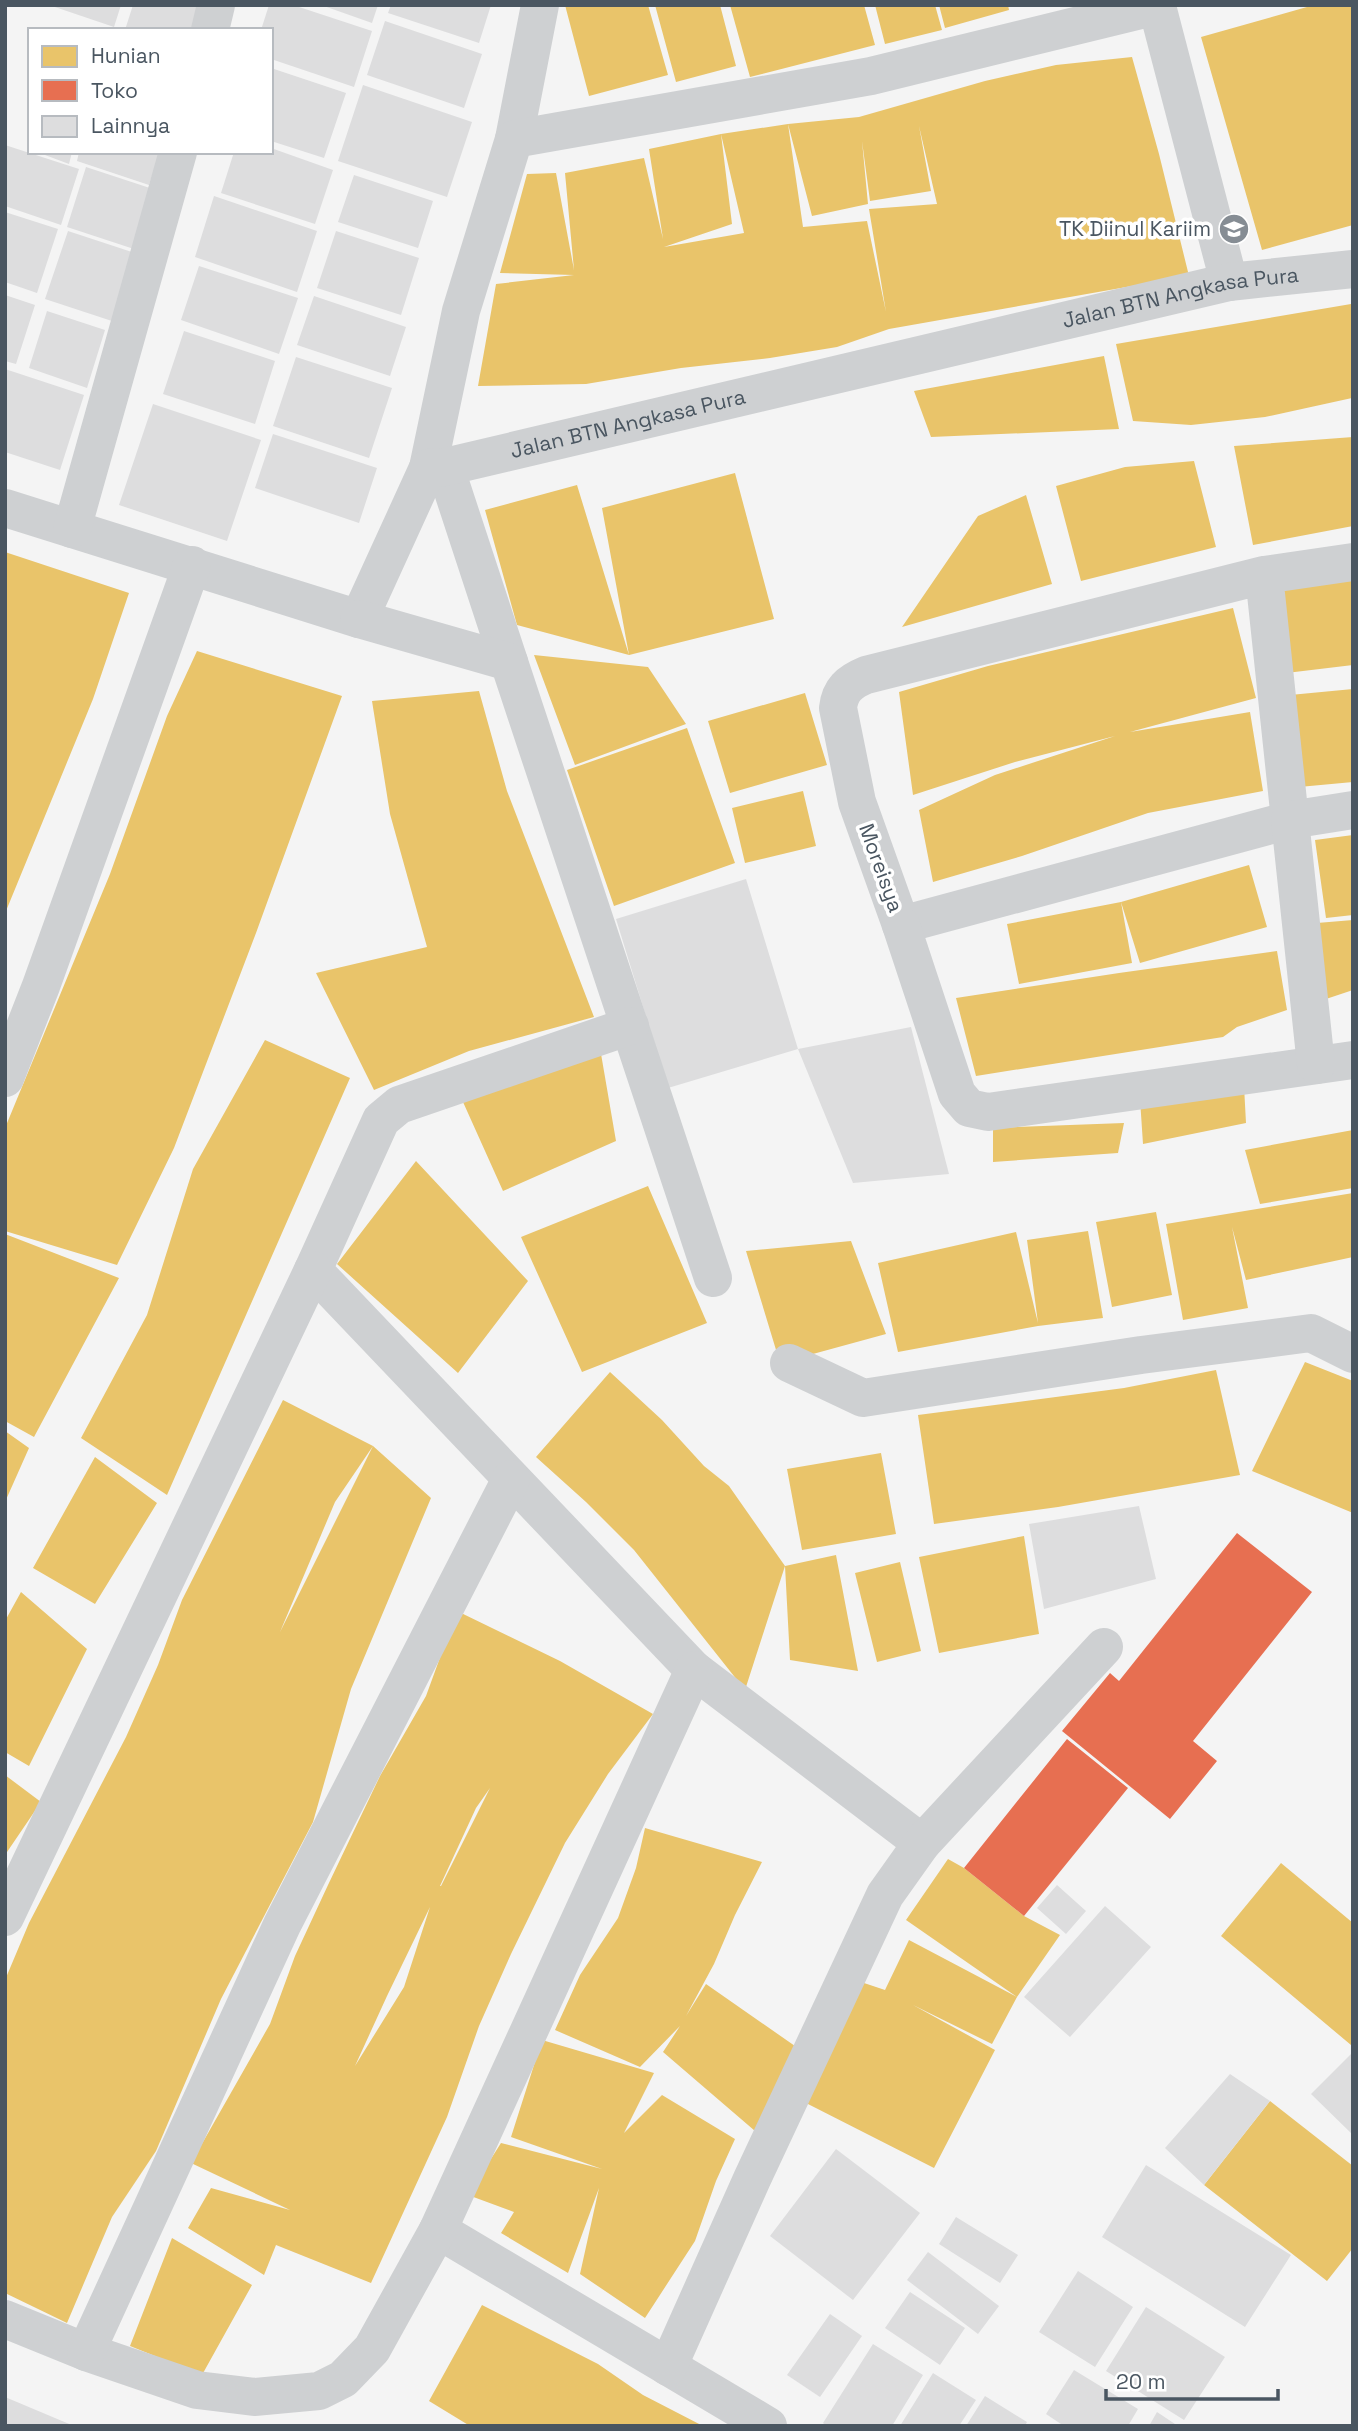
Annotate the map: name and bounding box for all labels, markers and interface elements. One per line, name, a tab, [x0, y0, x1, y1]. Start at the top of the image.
legend	[28, 28, 273, 154]
text: Hunian	[91, 42, 161, 69]
text: Toko	[91, 77, 138, 104]
text: Lainnya	[91, 112, 170, 139]
school or university icon: TK Diinul Kariim	[1217, 212, 1251, 246]
place label: TK Diinul Kariim	[1059, 215, 1211, 242]
street label: Jalan BTN Angkasa Pura	[1059, 261, 1300, 334]
street label: Jalan BTN Angkasa Pura	[508, 383, 748, 464]
street label: Moreisya	[853, 820, 910, 916]
scale bar	[1106, 2358, 1278, 2402]
text: 20 m	[1116, 2368, 1166, 2395]

